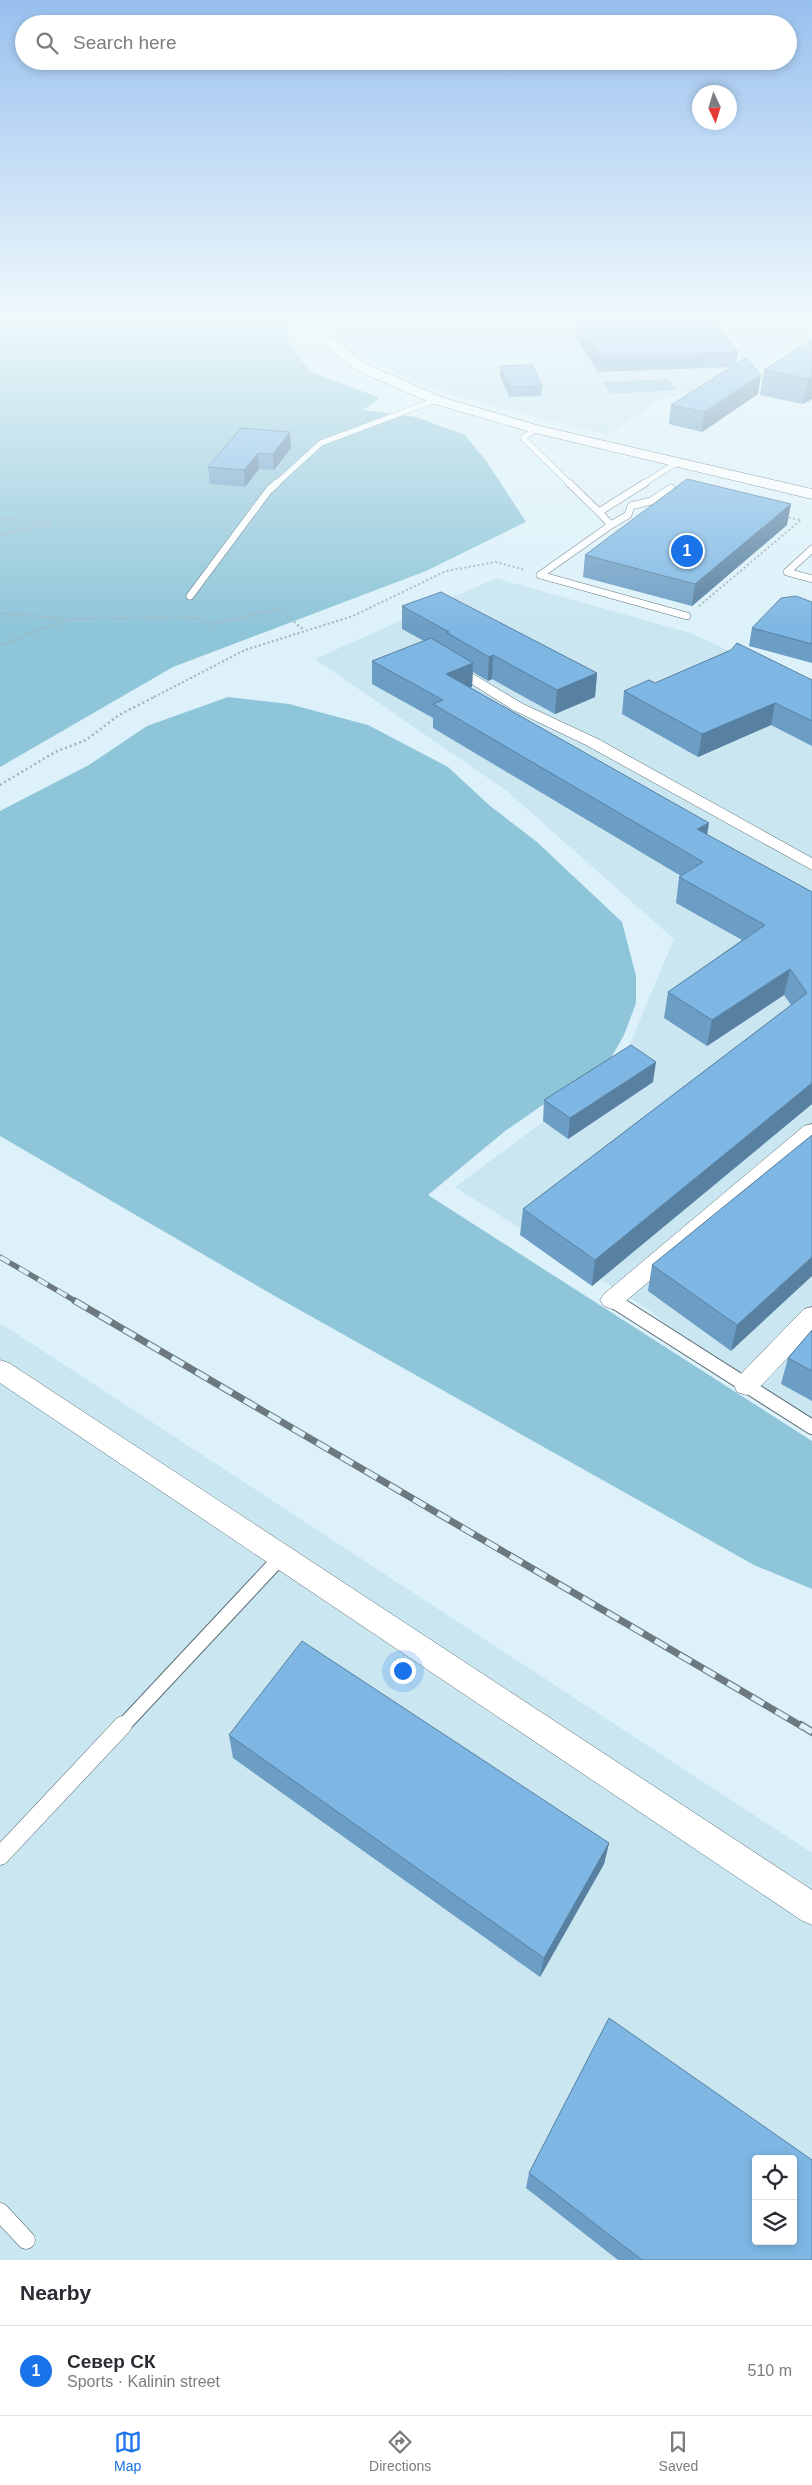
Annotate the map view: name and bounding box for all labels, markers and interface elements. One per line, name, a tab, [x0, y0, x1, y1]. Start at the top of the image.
search box	[15, 15, 797, 70]
icon: search	[33, 29, 61, 57]
text: Search here	[73, 32, 177, 53]
north arrow	[692, 85, 737, 130]
pin: 1	[671, 532, 703, 570]
your location	[390, 1658, 416, 1684]
map controls	[752, 2155, 797, 2245]
button: locate	[752, 2155, 797, 2200]
button: layers	[752, 2200, 797, 2245]
text: Nearby	[20, 2281, 91, 2304]
text: Север СК	[67, 2351, 156, 2372]
text: 1	[32, 2362, 40, 2379]
text: 510 m	[748, 2362, 792, 2379]
text: Sports · Kalinin street	[67, 2373, 220, 2390]
tab: Map	[114, 2428, 142, 2474]
tab: Directions	[369, 2428, 431, 2474]
tab: Saved	[659, 2428, 698, 2474]

